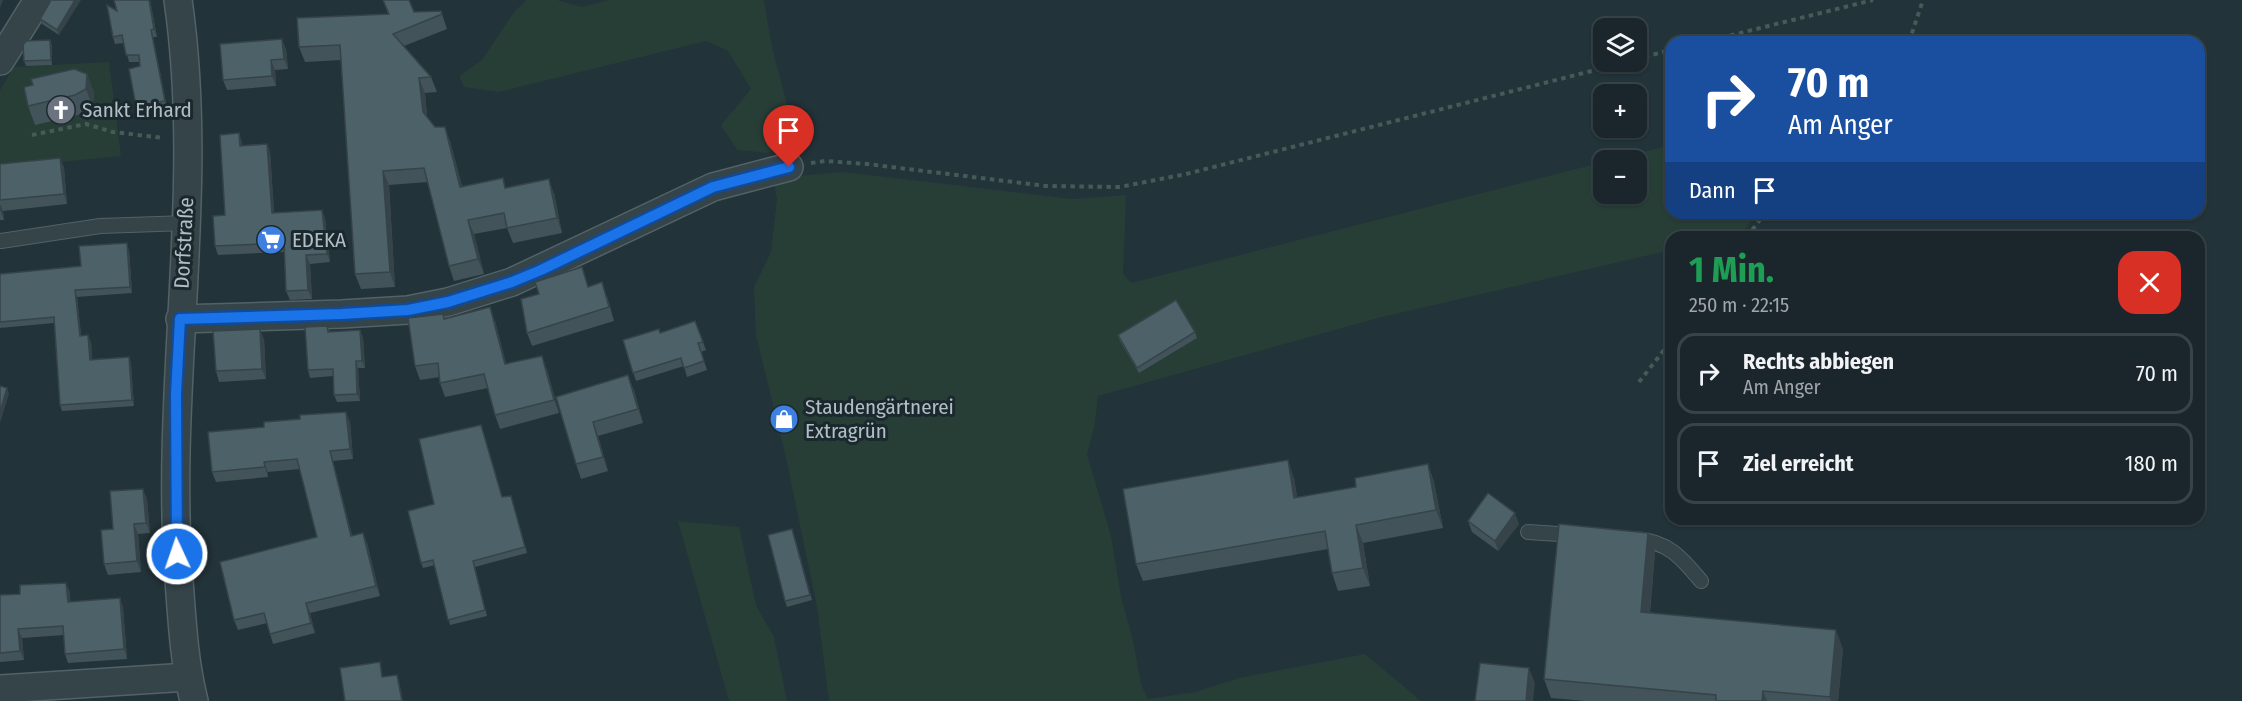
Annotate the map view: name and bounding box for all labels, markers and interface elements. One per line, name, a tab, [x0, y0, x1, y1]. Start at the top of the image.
map controls	[1593, 18, 1647, 204]
button: layers	[1593, 18, 1647, 72]
text: 70 m	[1788, 58, 1869, 108]
icon: right	[1689, 60, 1767, 138]
button: +	[1593, 84, 1647, 138]
church icon: Sankt Erhard	[45, 94, 77, 126]
place label: Sankt Erhard	[82, 97, 192, 123]
pin	[763, 105, 814, 167]
text: Am Anger	[1788, 109, 1893, 141]
icon: arrive	[772, 114, 805, 147]
button: −	[1593, 150, 1647, 204]
icon: arrive	[1748, 174, 1781, 207]
text: Dann	[1689, 177, 1736, 204]
street label: Dorfstraße	[169, 197, 199, 289]
supermarket icon: EDEKA	[255, 224, 287, 256]
place label: EDEKA	[292, 227, 346, 253]
text: 1 Min.	[1689, 248, 1774, 292]
button: close	[2118, 251, 2181, 314]
text: 250 m · 22:15	[1689, 293, 1789, 317]
text: Rechts abbiegen	[1743, 348, 1894, 375]
icon: right	[1692, 357, 1725, 390]
text: 70 m	[2136, 360, 2178, 387]
text: Am Anger	[1743, 375, 1821, 399]
place label: Staudengärtnerei Extragrün	[805, 394, 954, 444]
shop icon: Staudengärtnerei Extragrün	[768, 403, 800, 435]
icon: arrive	[1692, 447, 1725, 480]
text: Ziel erreicht	[1743, 450, 1854, 477]
text: 180 m	[2125, 450, 2178, 477]
position arrow	[145, 522, 209, 586]

